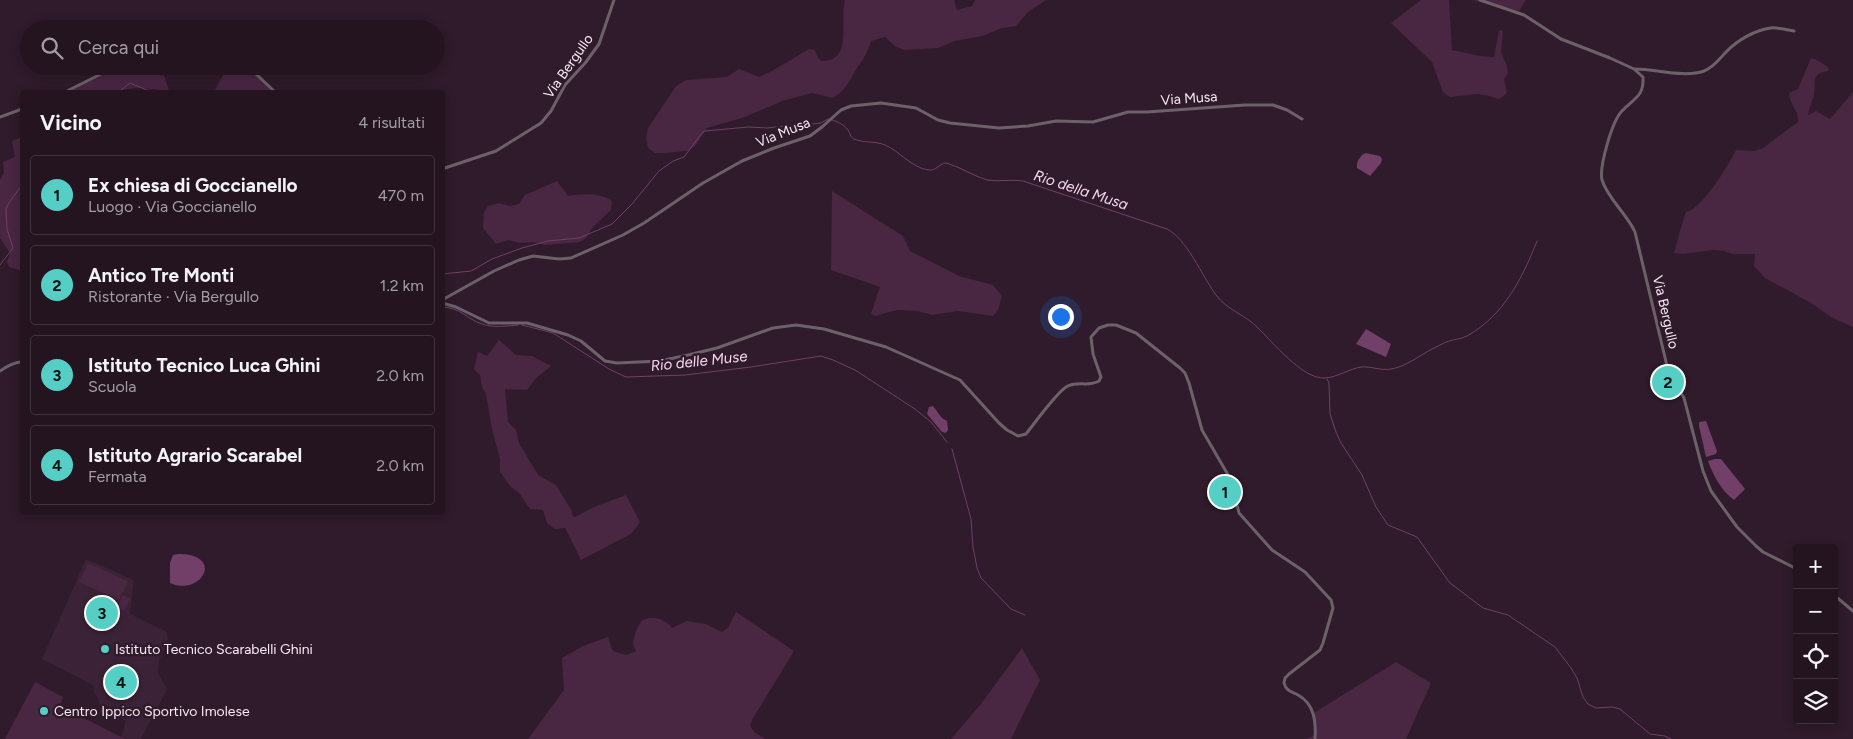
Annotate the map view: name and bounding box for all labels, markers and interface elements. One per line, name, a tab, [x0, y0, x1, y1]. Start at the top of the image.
search box	[20, 20, 445, 75]
street label: Via Bergullo	[540, 31, 597, 102]
icon: search	[38, 34, 66, 62]
text: Cerca qui	[78, 36, 159, 59]
street label: Via Musa	[1160, 88, 1218, 109]
text: Vicino	[40, 110, 102, 135]
text: 4 risultati	[358, 113, 425, 132]
street label: Via Musa	[754, 114, 813, 151]
water label: Rio della Musa	[1031, 166, 1131, 214]
text: Ex chiesa di Goccianello	[88, 174, 298, 197]
text: 1	[54, 186, 60, 205]
text: 470 m	[378, 186, 424, 205]
text: Luogo · Via Goccianello	[88, 197, 257, 216]
text: Antico Tre Monti	[88, 264, 234, 287]
street label: Via Bergullo	[1649, 274, 1682, 350]
text: 2	[52, 276, 62, 295]
text: 1.2 km	[380, 276, 424, 295]
text: Ristorante · Via Bergullo	[88, 287, 259, 306]
your location	[1048, 304, 1074, 330]
water label: Rio delle Muse	[650, 347, 748, 375]
text: Istituto Tecnico Luca Ghini	[88, 354, 321, 377]
pin: 2	[1652, 363, 1684, 401]
text: 3	[53, 366, 61, 385]
text: 2.0 km	[376, 366, 424, 385]
text: Scuola	[88, 377, 136, 396]
text: Istituto Agrario Scarabel	[88, 444, 302, 467]
text: 4	[52, 456, 62, 475]
text: 2.0 km	[376, 456, 424, 475]
text: Fermata	[88, 467, 147, 486]
pin: 1	[1209, 473, 1241, 511]
map controls	[1793, 544, 1838, 724]
button: +	[1793, 544, 1838, 589]
button: −	[1793, 589, 1838, 634]
pin: 3	[86, 594, 118, 632]
button: locate	[1793, 634, 1838, 679]
place label: Istituto Tecnico Scarabelli Ghini	[115, 641, 313, 658]
marker: Istituto Tecnico Scarabelli Ghini	[99, 643, 111, 655]
pin: 4	[105, 663, 137, 701]
button: layers	[1793, 679, 1838, 724]
place label: Centro Ippico Sportivo Imolese	[54, 703, 250, 720]
marker: Centro Ippico Sportivo Imolese	[38, 705, 50, 717]

